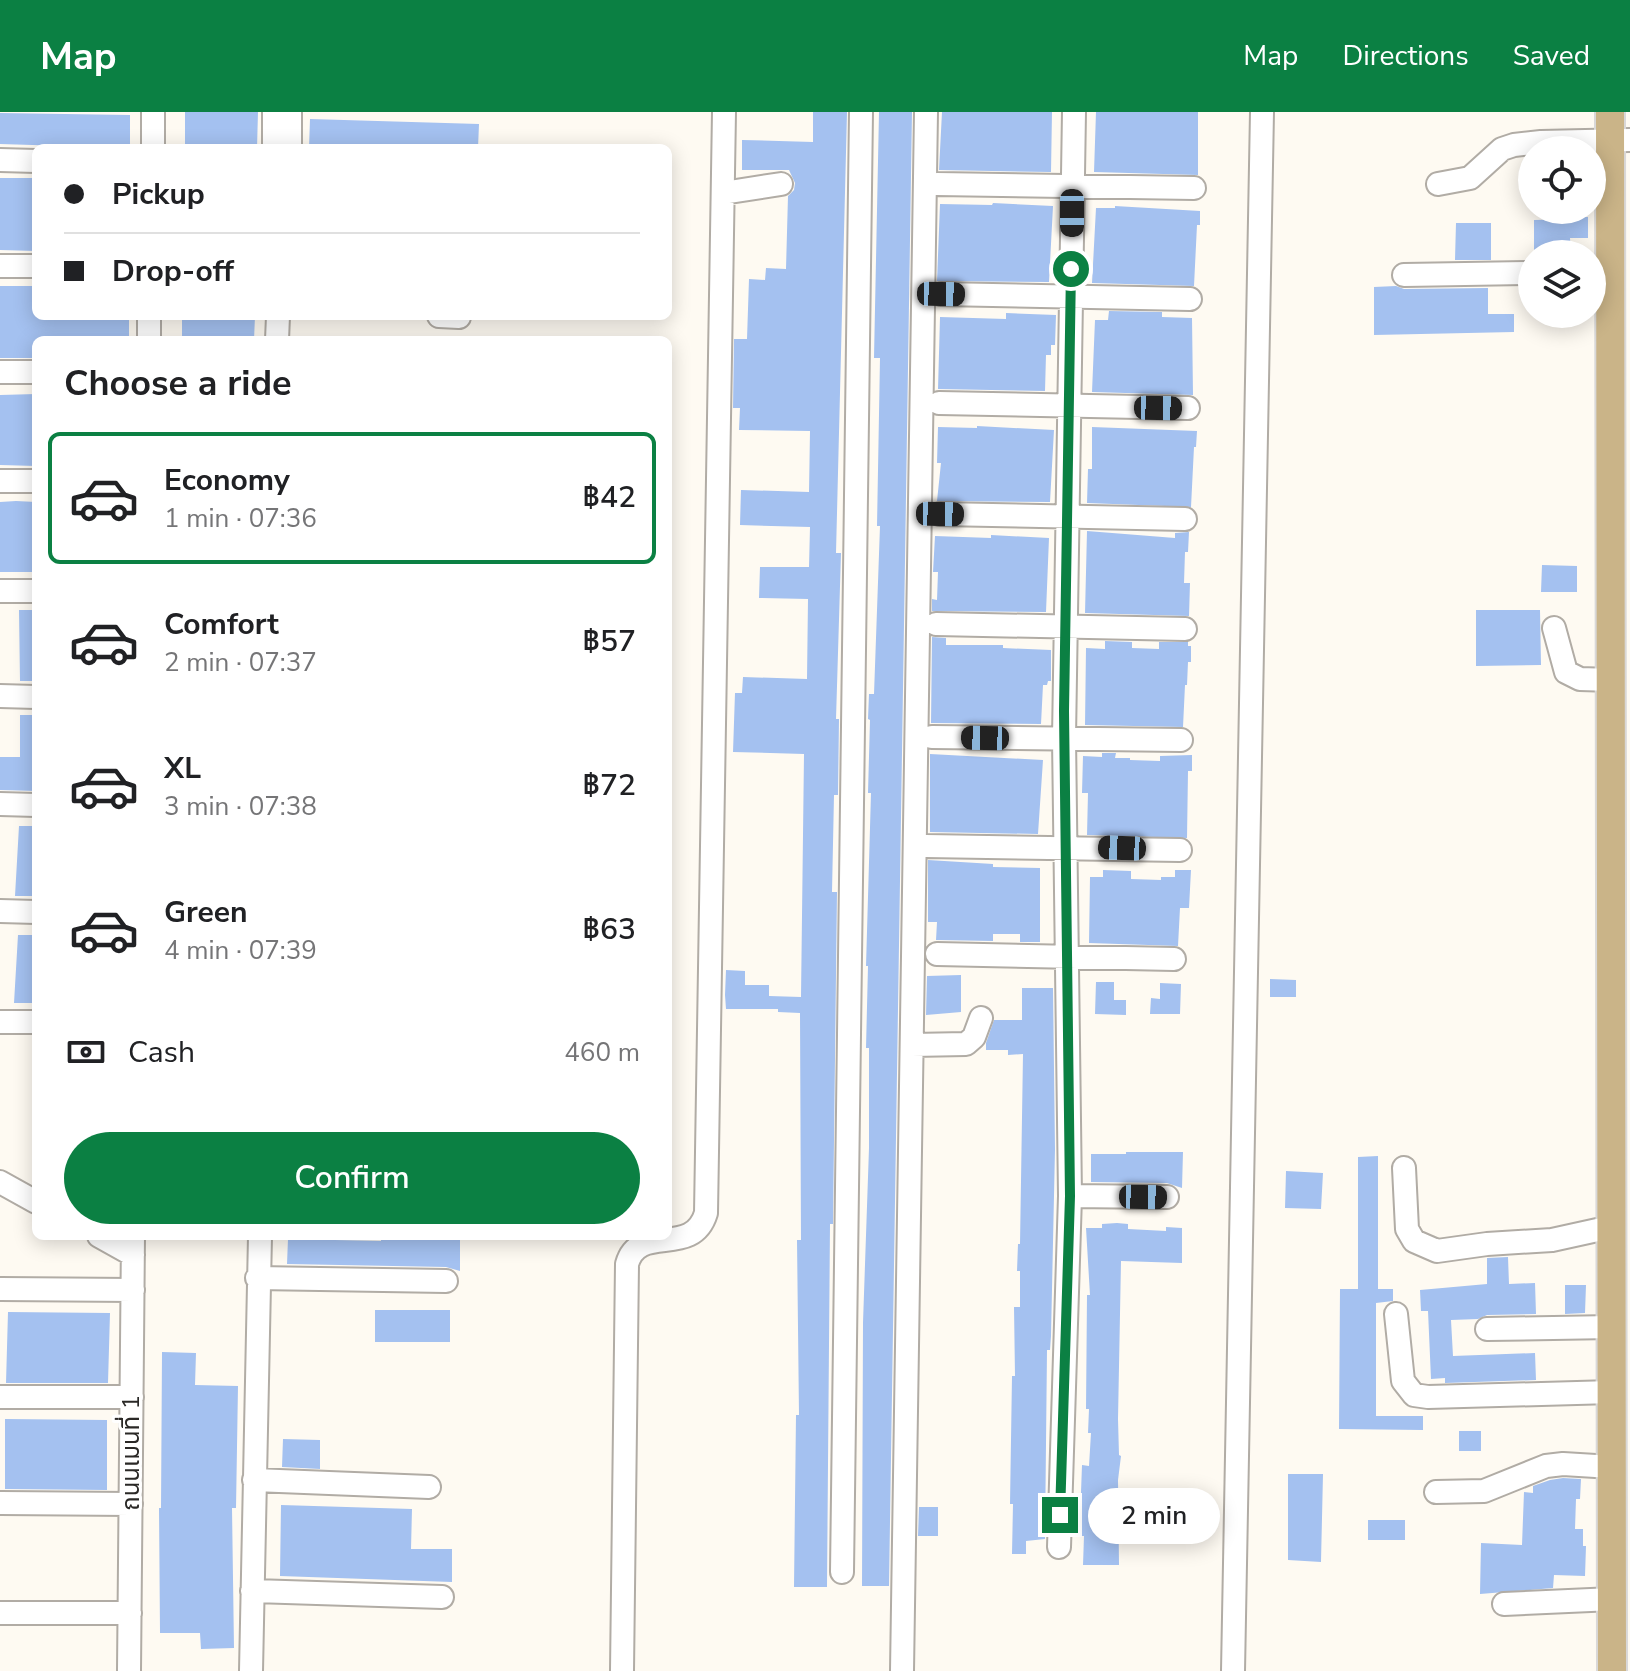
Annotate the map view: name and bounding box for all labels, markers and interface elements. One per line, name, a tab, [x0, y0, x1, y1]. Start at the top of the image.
text: Map	[40, 31, 117, 82]
text: Map	[1243, 37, 1298, 75]
text: Directions	[1342, 37, 1469, 75]
text: Saved	[1513, 37, 1590, 75]
map controls	[1518, 136, 1606, 328]
button: locate	[1518, 136, 1606, 224]
text: Pickup	[112, 174, 205, 215]
car	[1060, 189, 1084, 237]
button: layers	[1518, 240, 1606, 328]
text: Drop-off	[112, 251, 234, 292]
route start	[1053, 251, 1089, 287]
car	[917, 282, 965, 306]
text: Choose a ride	[64, 359, 292, 408]
car	[1134, 396, 1182, 420]
text: Economy	[164, 460, 290, 501]
icon: car	[68, 462, 140, 534]
text: ฿42	[583, 477, 636, 518]
text: 1 min · 07:36	[164, 501, 317, 536]
car	[916, 502, 964, 526]
text: Comfort	[164, 604, 279, 645]
icon: car	[68, 606, 140, 678]
text: ฿57	[583, 621, 636, 662]
text: 2 min · 07:37	[164, 645, 317, 680]
car	[961, 726, 1009, 750]
text: XL	[164, 748, 201, 789]
icon: car	[68, 750, 140, 822]
text: ฿72	[583, 765, 636, 806]
text: 3 min · 07:38	[164, 789, 317, 824]
car	[1098, 835, 1146, 861]
text: Green	[164, 892, 248, 933]
icon: car	[68, 894, 140, 966]
text: ฿63	[583, 909, 636, 950]
text: 4 min · 07:39	[164, 933, 317, 968]
icon: cash	[64, 1030, 108, 1074]
text: Cash	[128, 1032, 195, 1073]
text: 460 m	[564, 1035, 640, 1070]
button: Confirm	[64, 1132, 640, 1224]
car	[1119, 1185, 1167, 1209]
street label: ถนนเมนที่ 1	[114, 1395, 147, 1511]
callout: 2 min	[1088, 1487, 1220, 1543]
route end	[1042, 1497, 1078, 1533]
text: 2 min	[1121, 1498, 1187, 1533]

